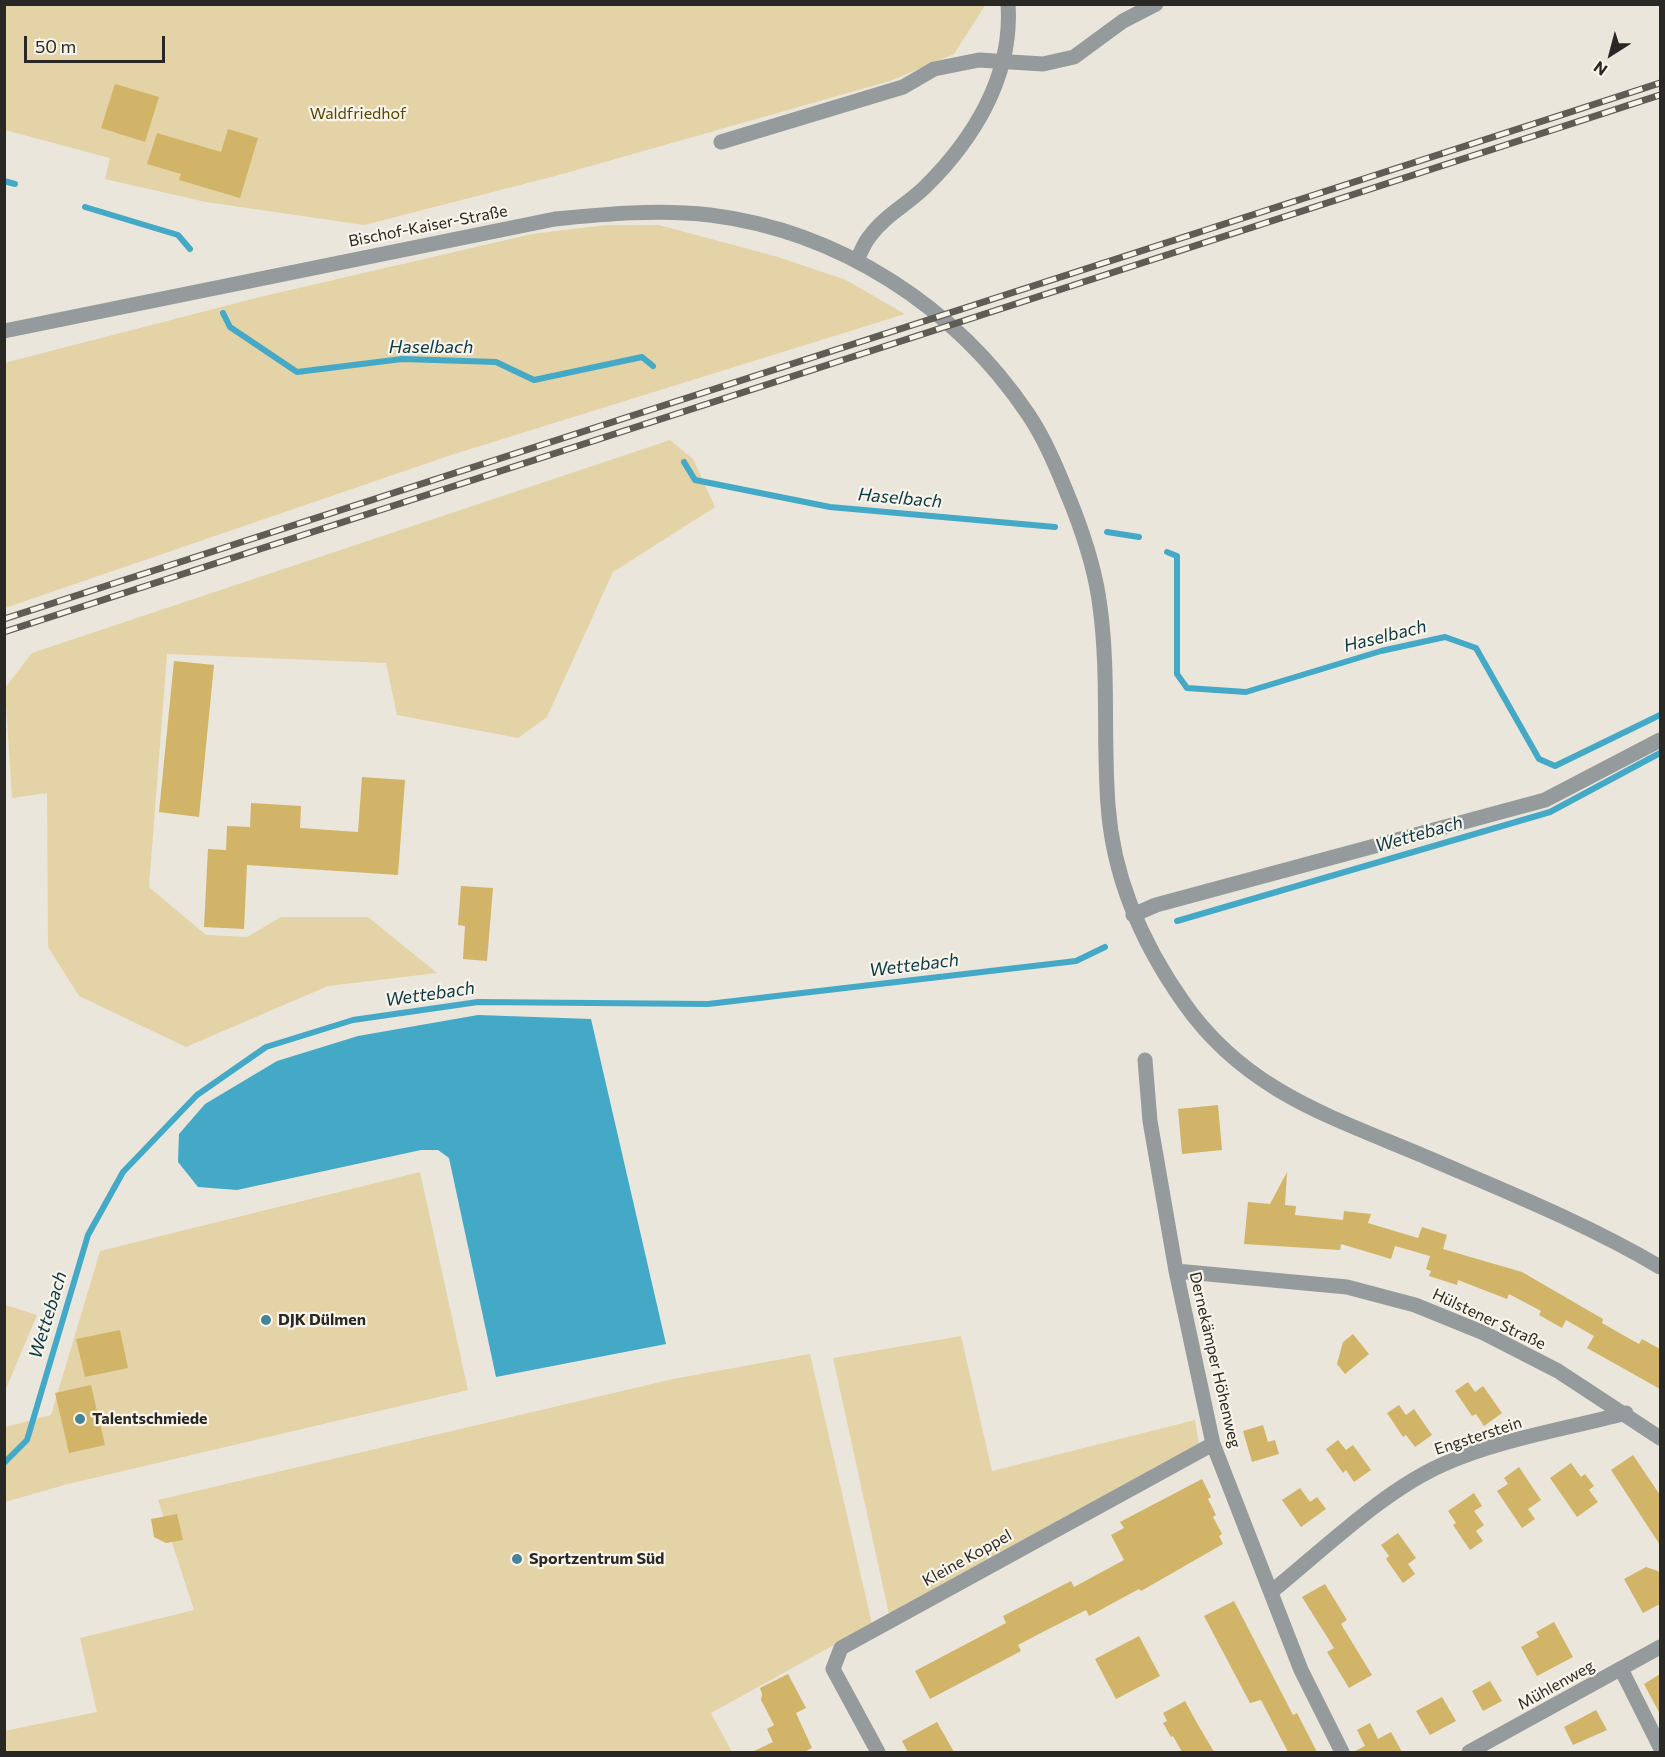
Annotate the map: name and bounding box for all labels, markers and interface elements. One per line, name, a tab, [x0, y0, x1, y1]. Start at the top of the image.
scale bar	[27, 24, 168, 62]
north arrow	[1581, 24, 1641, 84]
text: 50 m	[35, 35, 76, 57]
text: N	[1590, 58, 1611, 80]
park label: Waldfriedhof	[310, 104, 406, 124]
street label: Bischof-Kaiser-Straße	[347, 201, 509, 251]
water label: Haselbach	[389, 336, 473, 358]
water label: Haselbach	[857, 484, 943, 512]
water label: Haselbach	[1341, 615, 1429, 657]
water label: Wettebach	[1373, 811, 1465, 857]
water label: Wettebach	[868, 949, 960, 981]
water label: Wettebach	[384, 977, 476, 1011]
water label: Wettebach	[25, 1269, 71, 1361]
street label: Dernekämper Höhenweg	[1185, 1270, 1245, 1450]
street label: Hülstener Straße	[1429, 1284, 1549, 1354]
place label: DJK Dülmen	[278, 1310, 366, 1330]
marker: DJK Dülmen	[259, 1313, 273, 1327]
place label: Talentschmiede	[92, 1409, 208, 1429]
marker: Talentschmiede	[73, 1412, 87, 1426]
street label: Engsterstein	[1432, 1413, 1524, 1459]
street label: Kleine Koppel	[919, 1526, 1015, 1590]
place label: Sportzentrum Süd	[529, 1549, 664, 1569]
marker: Sportzentrum Süd	[510, 1552, 524, 1566]
street label: Mühlenweg	[1514, 1656, 1598, 1714]

